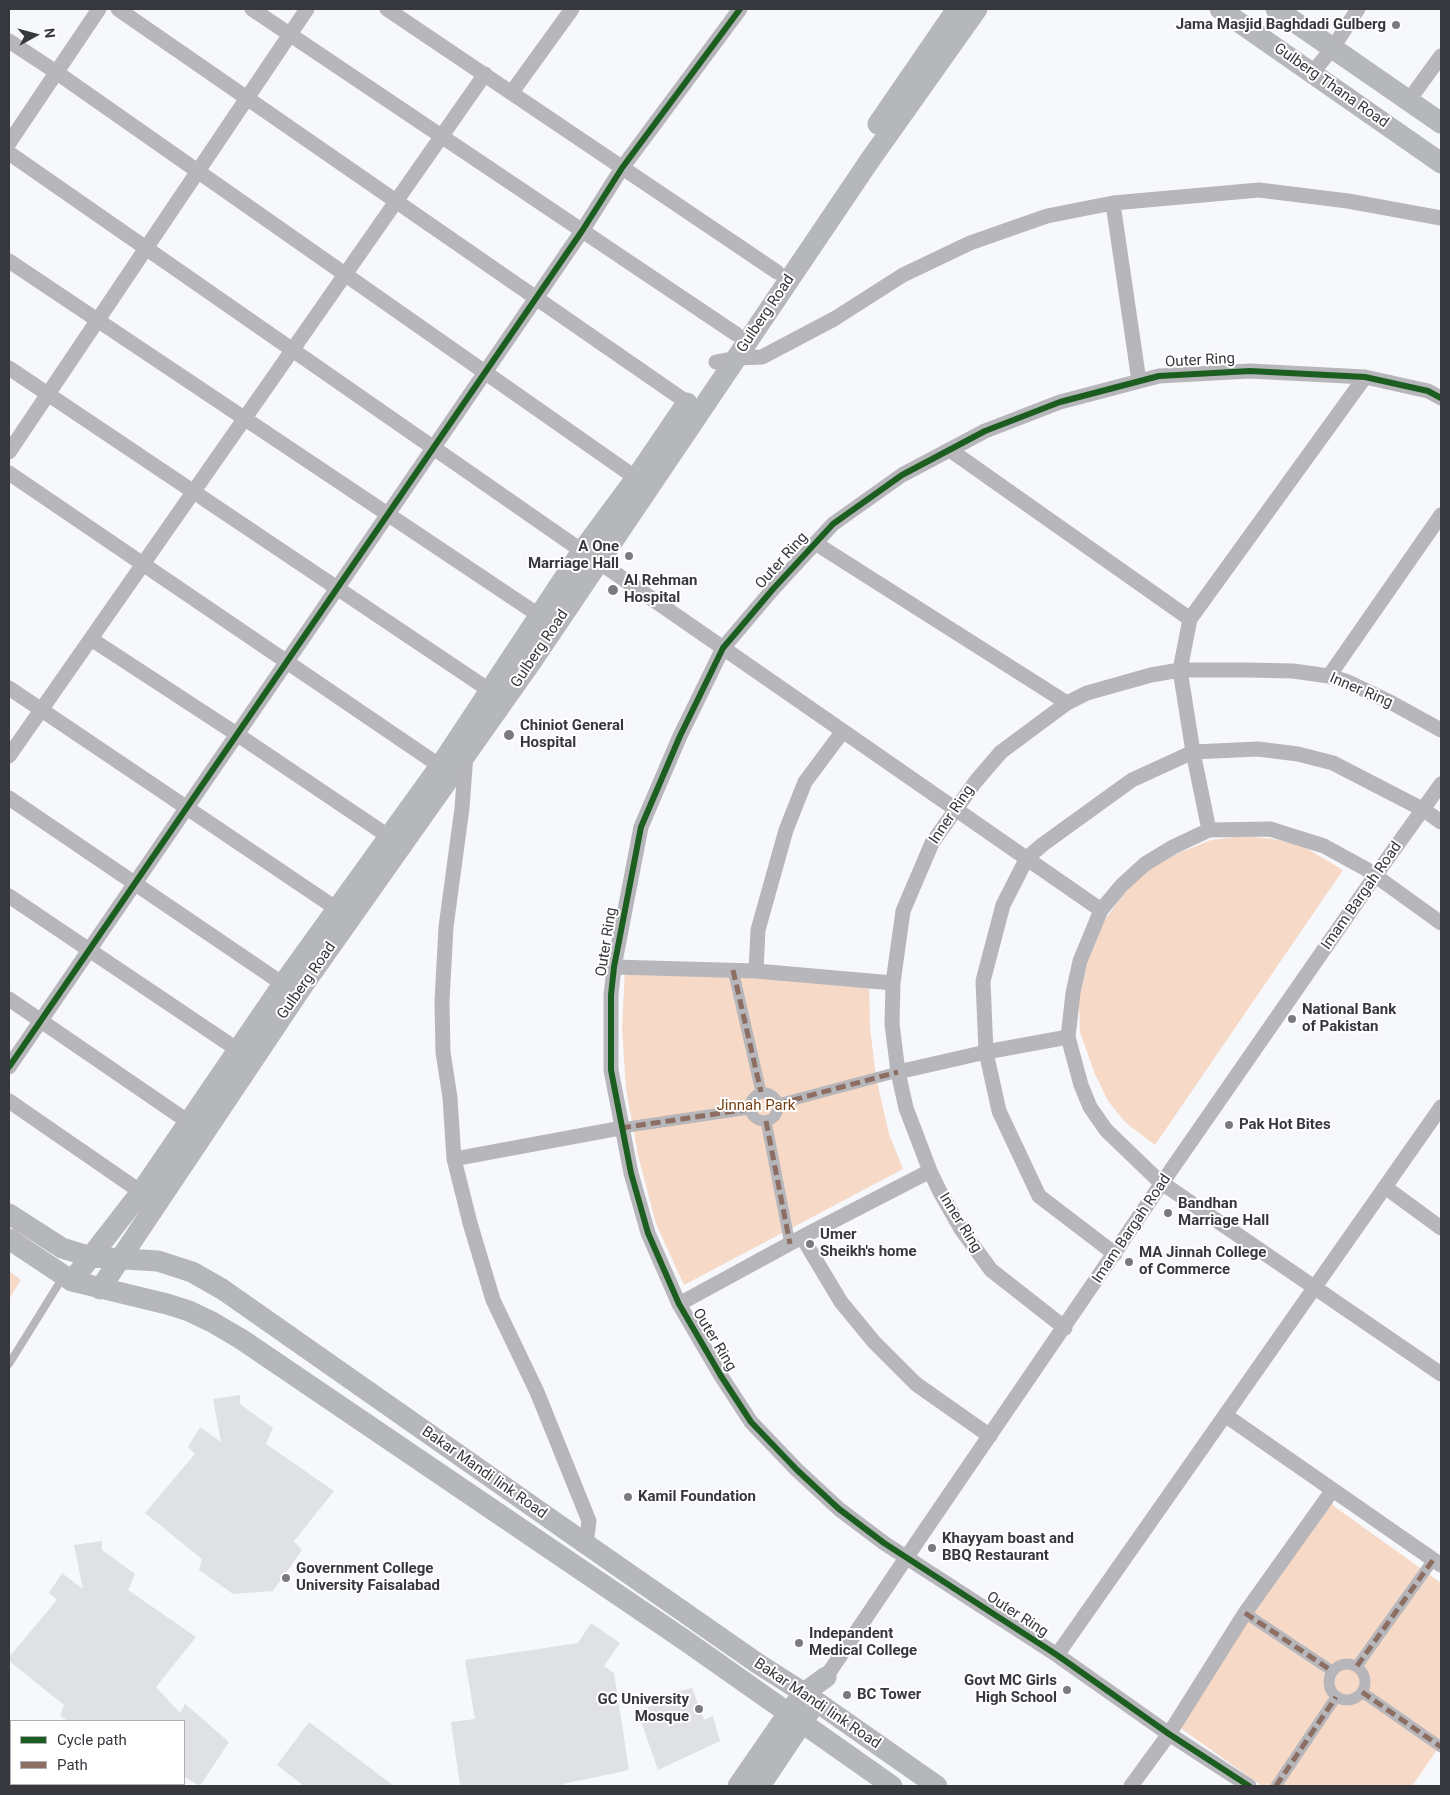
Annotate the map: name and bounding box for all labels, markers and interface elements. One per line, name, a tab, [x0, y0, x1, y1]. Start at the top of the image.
north arrow	[10, 10, 60, 60]
place label: Jama Masjid Baghdadi Gulberg	[1176, 16, 1386, 34]
marker: Jama Masjid Baghdadi Gulberg	[1390, 19, 1402, 31]
text: N	[41, 27, 58, 39]
street label: Gulberg Thana Road	[1270, 40, 1392, 132]
street label: Gulberg Road	[733, 272, 799, 356]
street label: Outer Ring	[1165, 350, 1235, 372]
street label: Outer Ring	[752, 529, 812, 593]
place label: A One Marriage Hall	[528, 538, 619, 573]
marker: A One Marriage Hall	[623, 550, 635, 562]
place label: Al Rehman Hospital	[624, 572, 697, 607]
marker: Al Rehman Hospital	[606, 583, 620, 597]
street label: Gulberg Road	[507, 607, 573, 691]
street label: Inner Ring	[1327, 670, 1395, 712]
place label: Chiniot General Hospital	[520, 717, 624, 752]
marker: Chiniot General Hospital	[502, 728, 516, 742]
street label: Inner Ring	[926, 782, 978, 848]
street label: Imam Bargah Road	[1318, 839, 1406, 953]
street label: Outer Ring	[593, 906, 621, 978]
street label: Gulberg Road	[274, 939, 340, 1023]
place label: National Bank of Pakistan	[1302, 1001, 1396, 1036]
marker: National Bank of Pakistan	[1286, 1013, 1298, 1025]
park label: Jinnah Park	[717, 1097, 795, 1115]
place label: Pak Hot Bites	[1239, 1116, 1331, 1134]
marker: Pak Hot Bites	[1223, 1119, 1235, 1131]
street label: Imam Bargah Road	[1089, 1171, 1175, 1287]
street label: Inner Ring	[935, 1190, 985, 1256]
place label: Bandhan Marriage Hall	[1178, 1195, 1269, 1230]
marker: Bandhan Marriage Hall	[1162, 1207, 1174, 1219]
place label: Umer Sheikh's home	[820, 1226, 917, 1261]
marker: Umer Sheikh's home	[804, 1238, 816, 1250]
place label: MA Jinnah College of Commerce	[1139, 1244, 1266, 1279]
marker: MA Jinnah College of Commerce	[1123, 1256, 1135, 1268]
street label: Outer Ring	[688, 1305, 740, 1375]
street label: Bakar Mandi link Road	[418, 1423, 550, 1523]
place label: Kamil Foundation	[638, 1488, 756, 1506]
marker: Kamil Foundation	[622, 1491, 634, 1503]
place label: Khayyam boast and BBQ Restaurant	[942, 1530, 1074, 1565]
marker: Khayyam boast and BBQ Restaurant	[926, 1542, 938, 1554]
place label: Government College University Faisalabad	[296, 1560, 440, 1595]
marker: Government College University Faisalabad	[280, 1572, 292, 1584]
street label: Outer Ring	[983, 1588, 1051, 1642]
place label: Indepandent Medical College	[809, 1625, 917, 1660]
marker: Indepandent Medical College	[793, 1637, 805, 1649]
street label: Bakar Mandi link Road	[750, 1655, 884, 1753]
place label: Govt MC Girls High School	[964, 1672, 1057, 1707]
marker: Govt MC Girls High School	[1061, 1684, 1073, 1696]
place label: BC Tower	[857, 1686, 921, 1704]
marker: BC Tower	[841, 1689, 853, 1701]
place label: GC University Mosque	[598, 1691, 689, 1726]
marker: GC University Mosque	[693, 1703, 705, 1715]
legend	[10, 1720, 185, 1785]
text: Cycle path	[57, 1731, 127, 1749]
text: Path	[57, 1756, 88, 1774]

